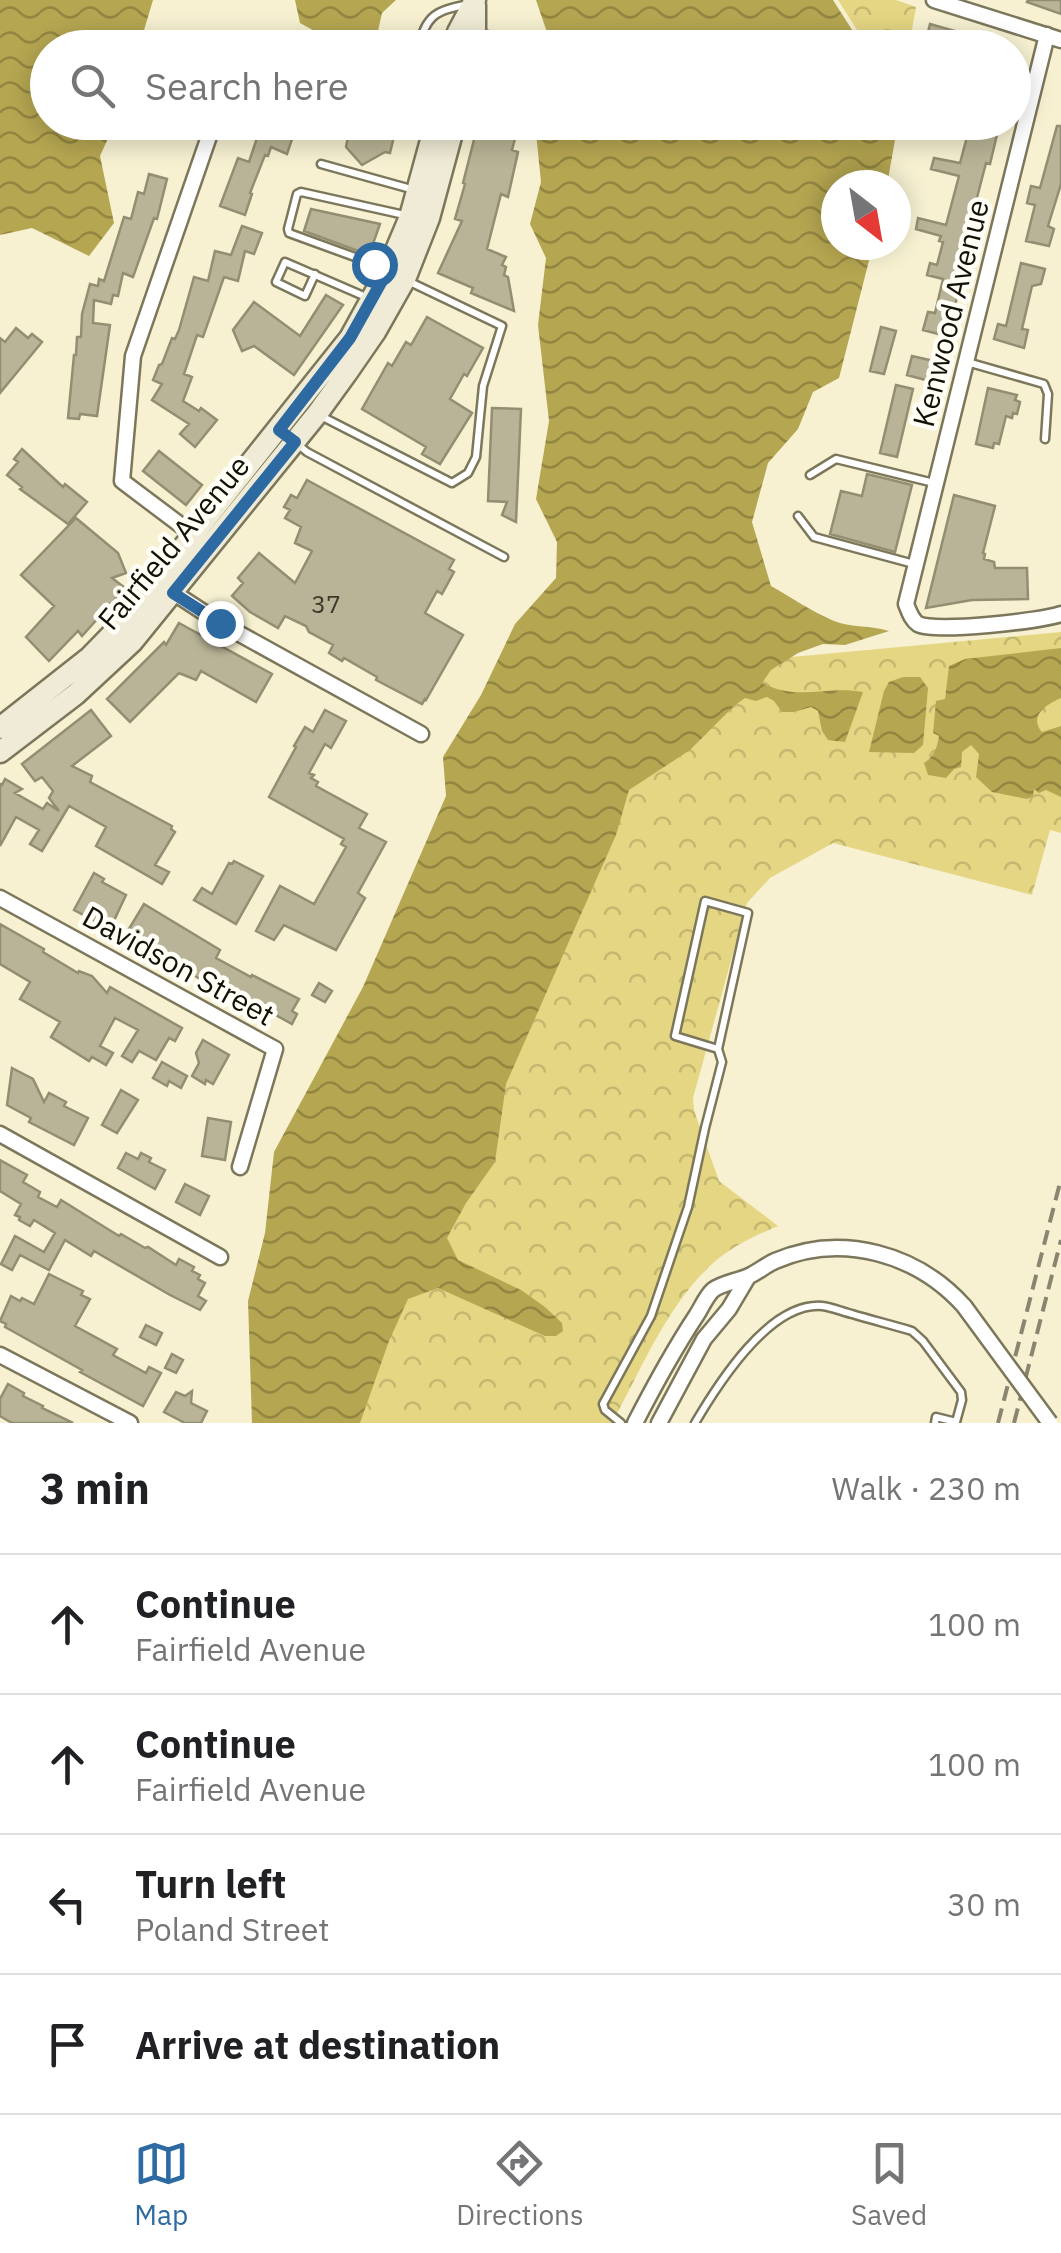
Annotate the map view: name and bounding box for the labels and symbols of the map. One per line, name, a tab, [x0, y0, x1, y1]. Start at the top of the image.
north arrow	[821, 170, 911, 260]
street label: Kenwood Avenue	[903, 195, 997, 431]
route start	[352, 242, 398, 288]
street label: Fairfield Avenue	[88, 447, 258, 637]
house number: 37	[311, 587, 341, 620]
route end	[198, 601, 244, 647]
street label: Davidson Street	[76, 896, 282, 1034]

